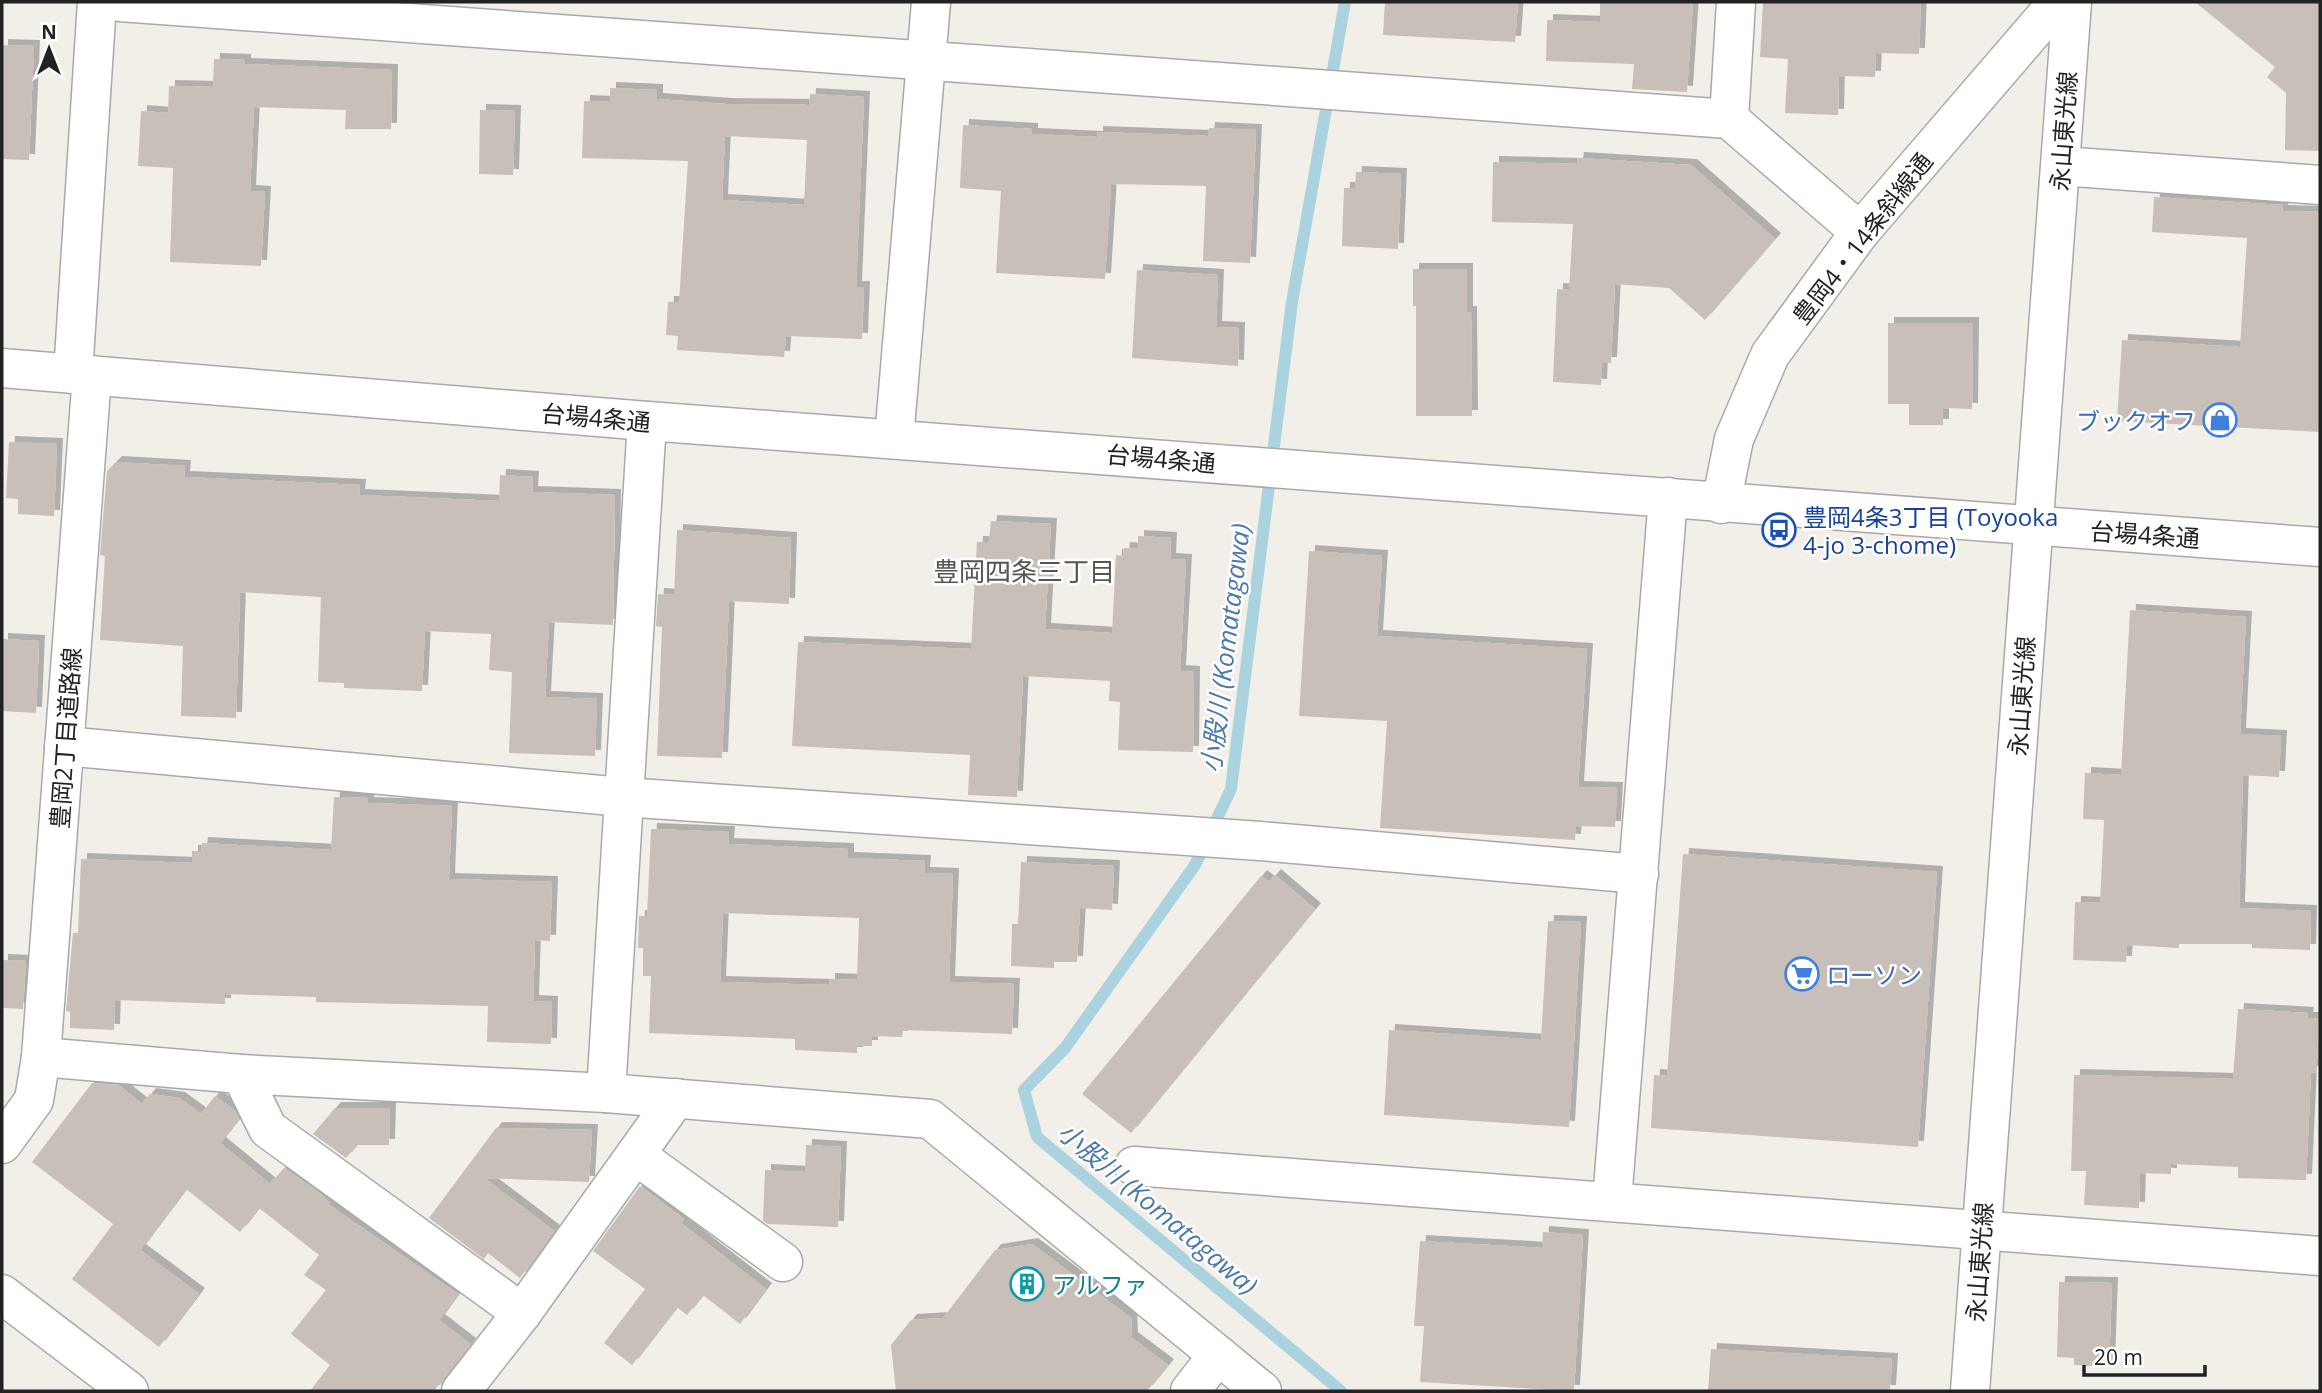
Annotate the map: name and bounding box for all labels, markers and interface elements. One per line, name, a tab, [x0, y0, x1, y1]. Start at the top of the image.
north arrow	[14, 14, 84, 84]
text: N	[41, 19, 57, 45]
street label: 永山東光線	[2042, 70, 2084, 192]
street label: 豊岡4・14条斜線通	[1785, 145, 1939, 331]
street label: 台場4条通	[540, 396, 652, 438]
shop icon: ブックオフ	[2201, 401, 2239, 439]
place label: ブックオフ	[2076, 404, 2196, 437]
street label: 台場4条通	[1105, 437, 1217, 479]
place label: 豊岡4条3丁目 (Toyooka 4-jo 3-chome)	[1803, 500, 2058, 561]
bus stop icon: 豊岡4条3丁目 (Toyooka 4-jo 3-chome)	[1760, 511, 1798, 549]
street label: 台場4条通	[2089, 514, 2201, 554]
water label: 小股川 (Komatagawa)	[1192, 521, 1258, 775]
district label: 豊岡四条三丁目	[933, 553, 1115, 589]
street label: 永山東光線	[2000, 635, 2042, 757]
street label: 豊岡2丁目道路線	[42, 646, 88, 830]
supermarket icon: ローソン	[1783, 955, 1821, 993]
place label: ローソン	[1826, 958, 1922, 991]
water label: 小股川 (Komatagawa)	[1050, 1114, 1266, 1302]
street label: 永山東光線	[1958, 1201, 2000, 1323]
building icon: アルファ	[1008, 1265, 1046, 1303]
place label: アルファ	[1052, 1268, 1148, 1301]
scale bar	[2084, 1334, 2205, 1378]
text: 20 m	[2094, 1343, 2143, 1371]

